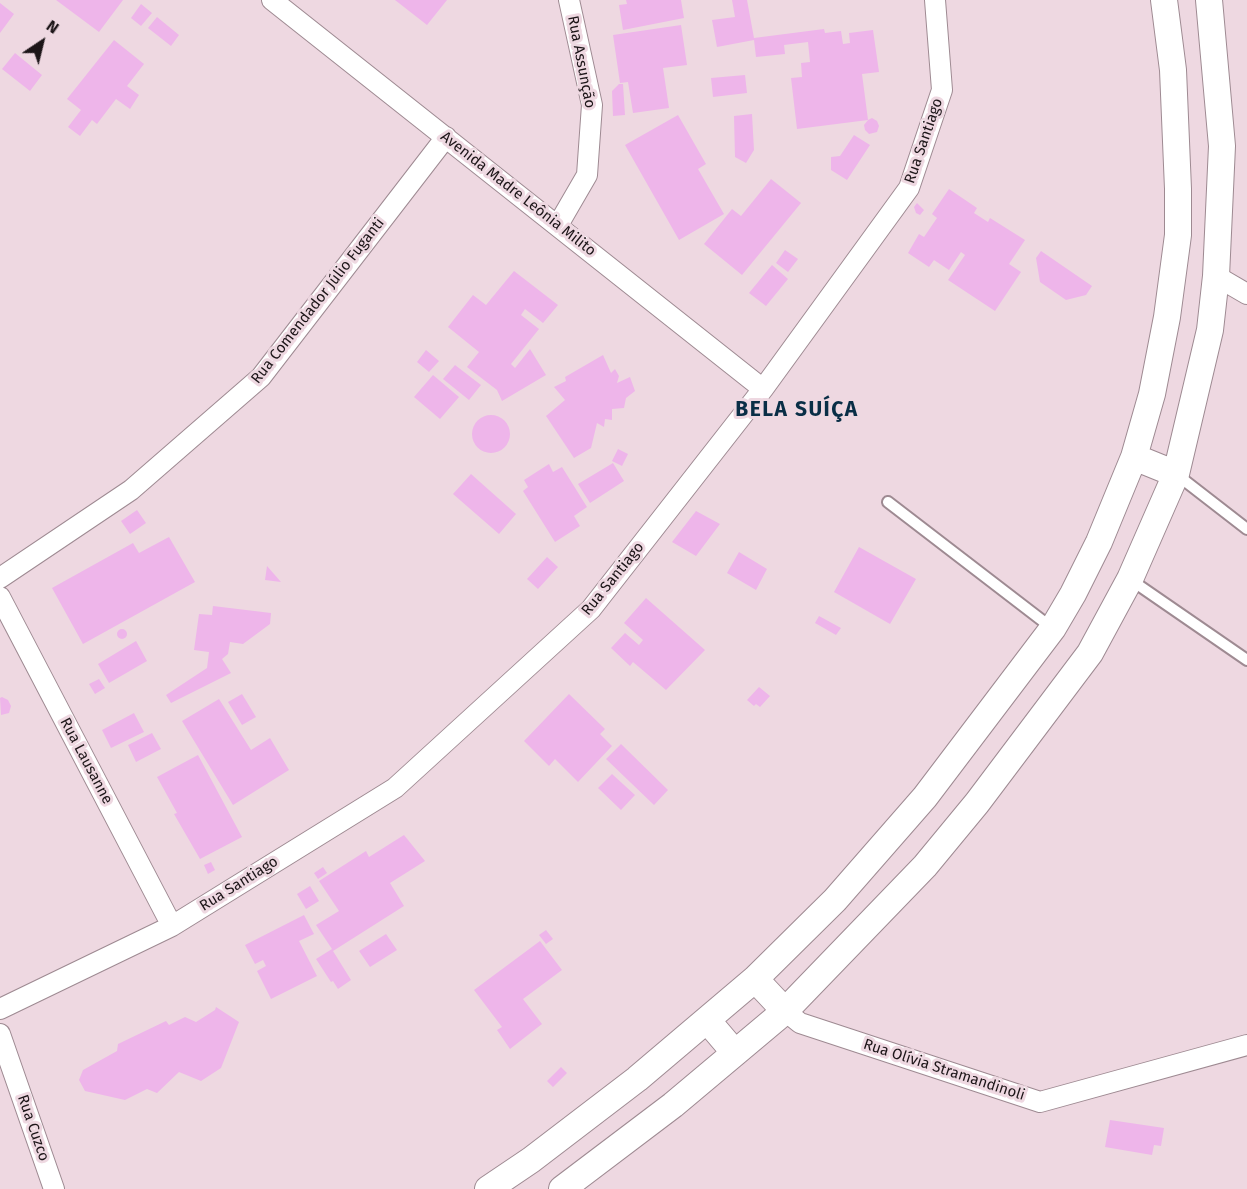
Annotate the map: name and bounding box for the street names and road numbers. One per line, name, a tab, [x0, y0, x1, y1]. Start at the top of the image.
street label: Rua Assunção	[563, 14, 599, 110]
street label: Rua Santiago	[901, 96, 947, 186]
street label: Avenida Madre Leônia Milito	[437, 128, 599, 260]
street label: Rua Comendador Júlio Fuganti	[248, 214, 388, 388]
street label: Rua Santiago	[578, 539, 648, 619]
street label: Rua Lausanne	[56, 715, 116, 807]
street label: Rua Santiago	[196, 853, 282, 915]
street label: Rua Olívia Stramandinoli	[861, 1035, 1027, 1105]
street label: Rua Cuzco	[13, 1092, 53, 1164]

